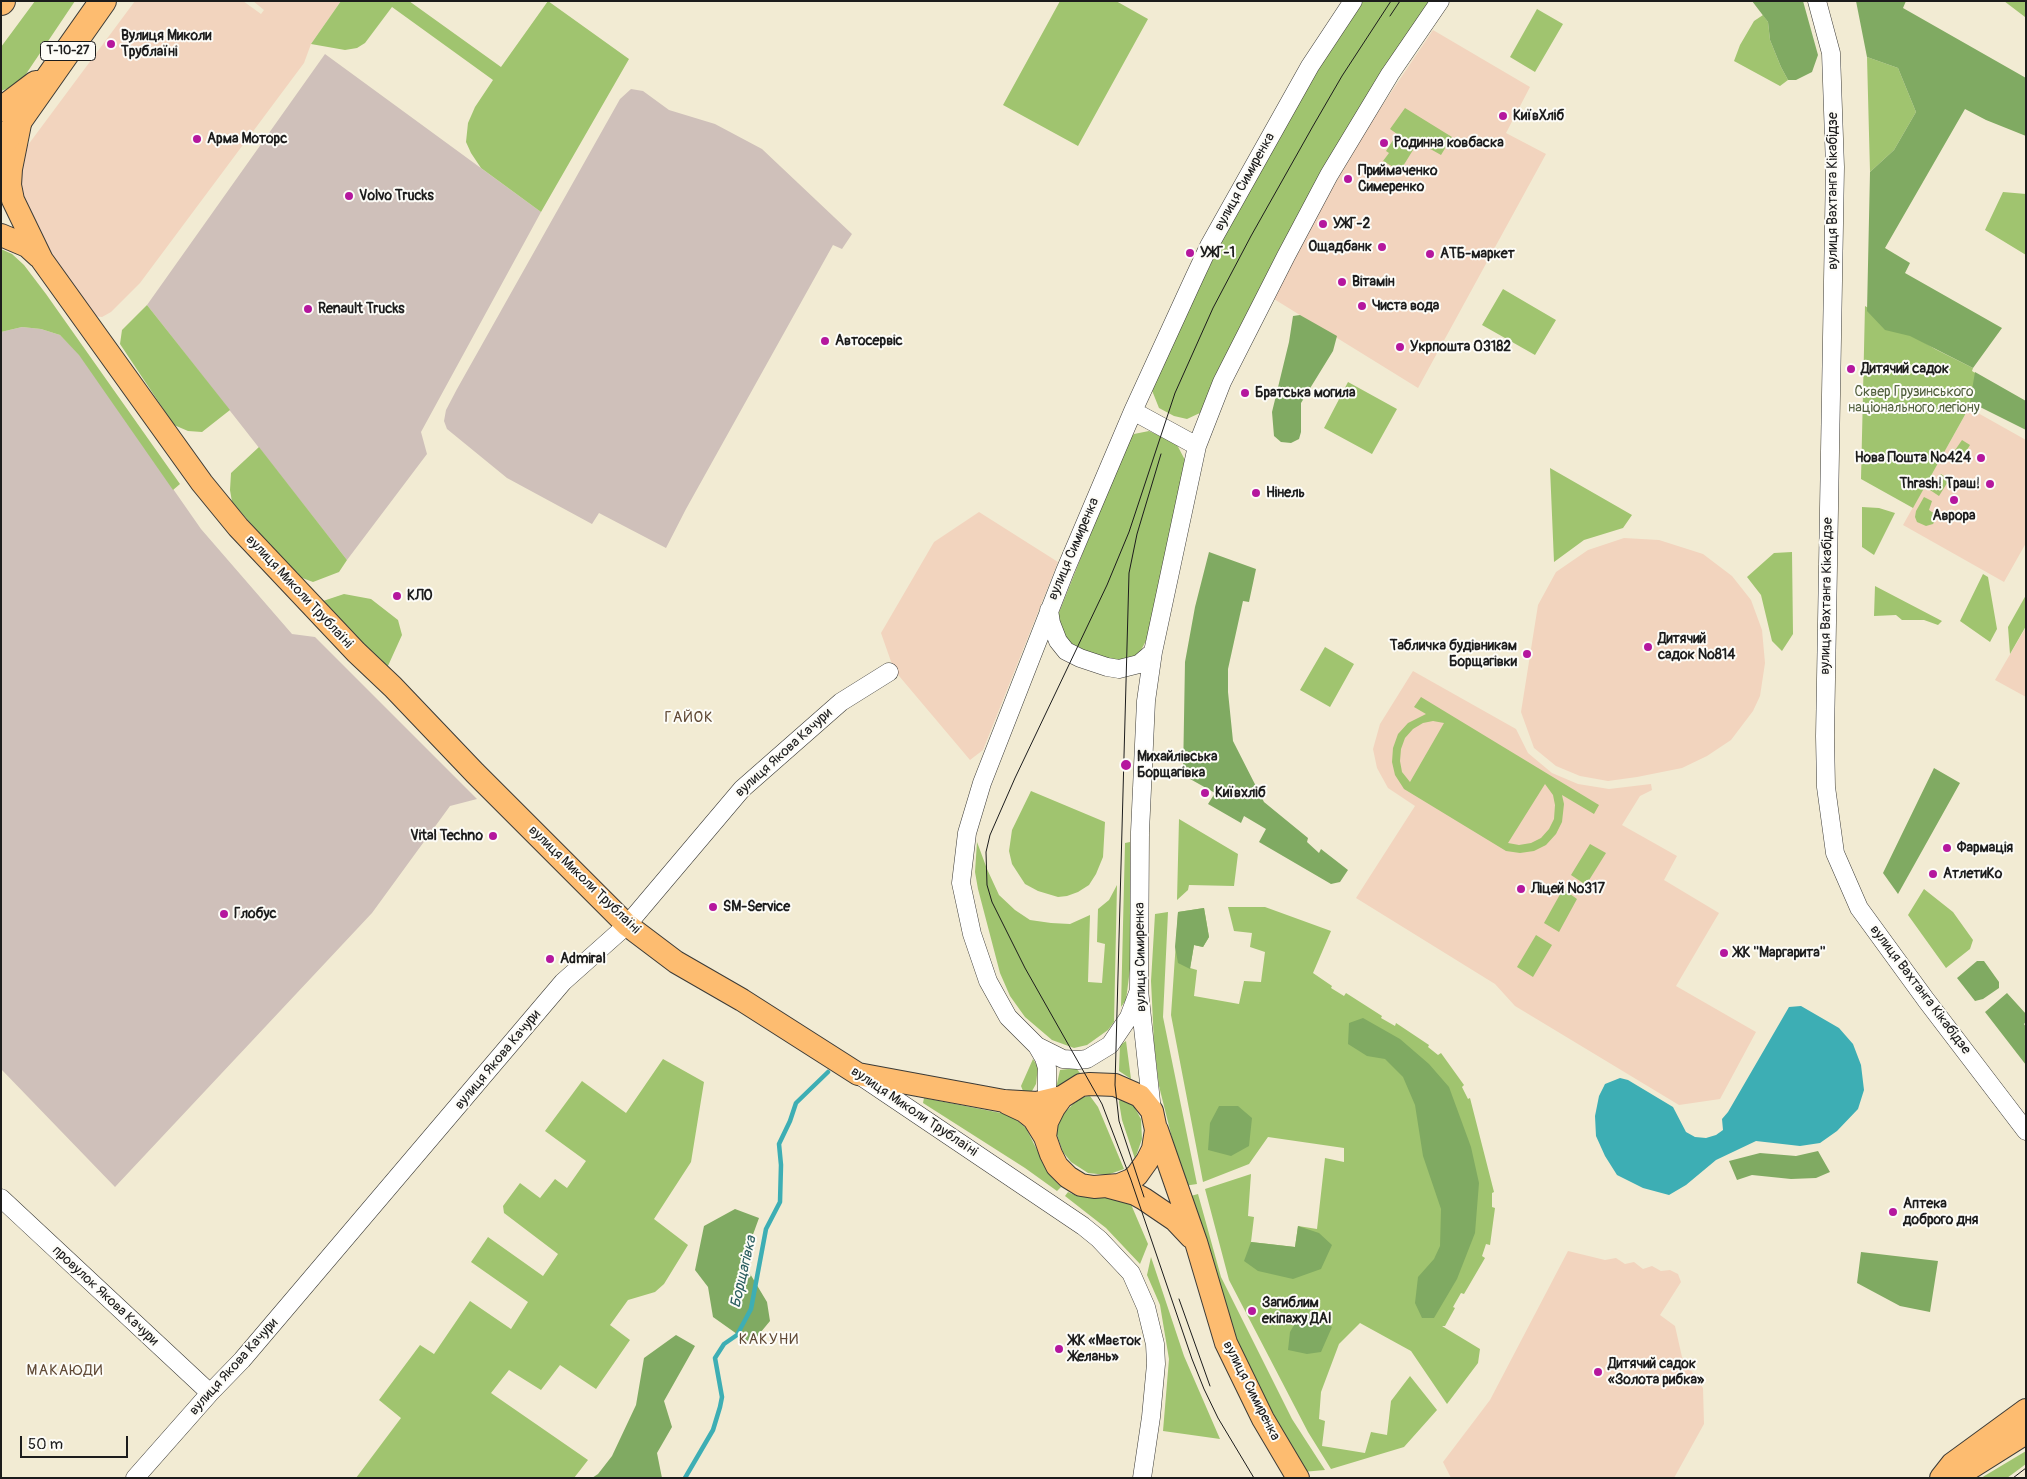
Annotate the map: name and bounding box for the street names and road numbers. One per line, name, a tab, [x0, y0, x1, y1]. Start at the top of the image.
road number: Т-10-27	[40, 41, 96, 60]
street label: вулиця Вахтанга Кікабідзе	[1825, 112, 1841, 270]
street label: вулиця Симиренка	[1211, 130, 1279, 234]
street label: вулиця Симиренка	[1045, 495, 1103, 603]
street label: вулиця Вахтанга Кікабідзе	[1817, 517, 1837, 675]
street label: вулиця Миколи Трублаїні	[242, 532, 356, 652]
street label: вулиця Якова Качури	[732, 705, 836, 801]
street label: вулиця Миколи Трублаїні	[525, 822, 643, 938]
street label: вулиця Симиренка	[1132, 902, 1150, 1012]
street label: вулиця Вахтанга Кікабідзе	[1866, 922, 1974, 1058]
street label: вулиця Якова Качури	[452, 1007, 544, 1113]
street label: вулиця Миколи Трублаїні	[848, 1063, 980, 1161]
street label: провулок Якова Качури	[48, 1242, 162, 1350]
street label: вулиця Якова Качури	[186, 1315, 282, 1419]
street label: вулиця Симиренка	[1219, 1338, 1283, 1444]

